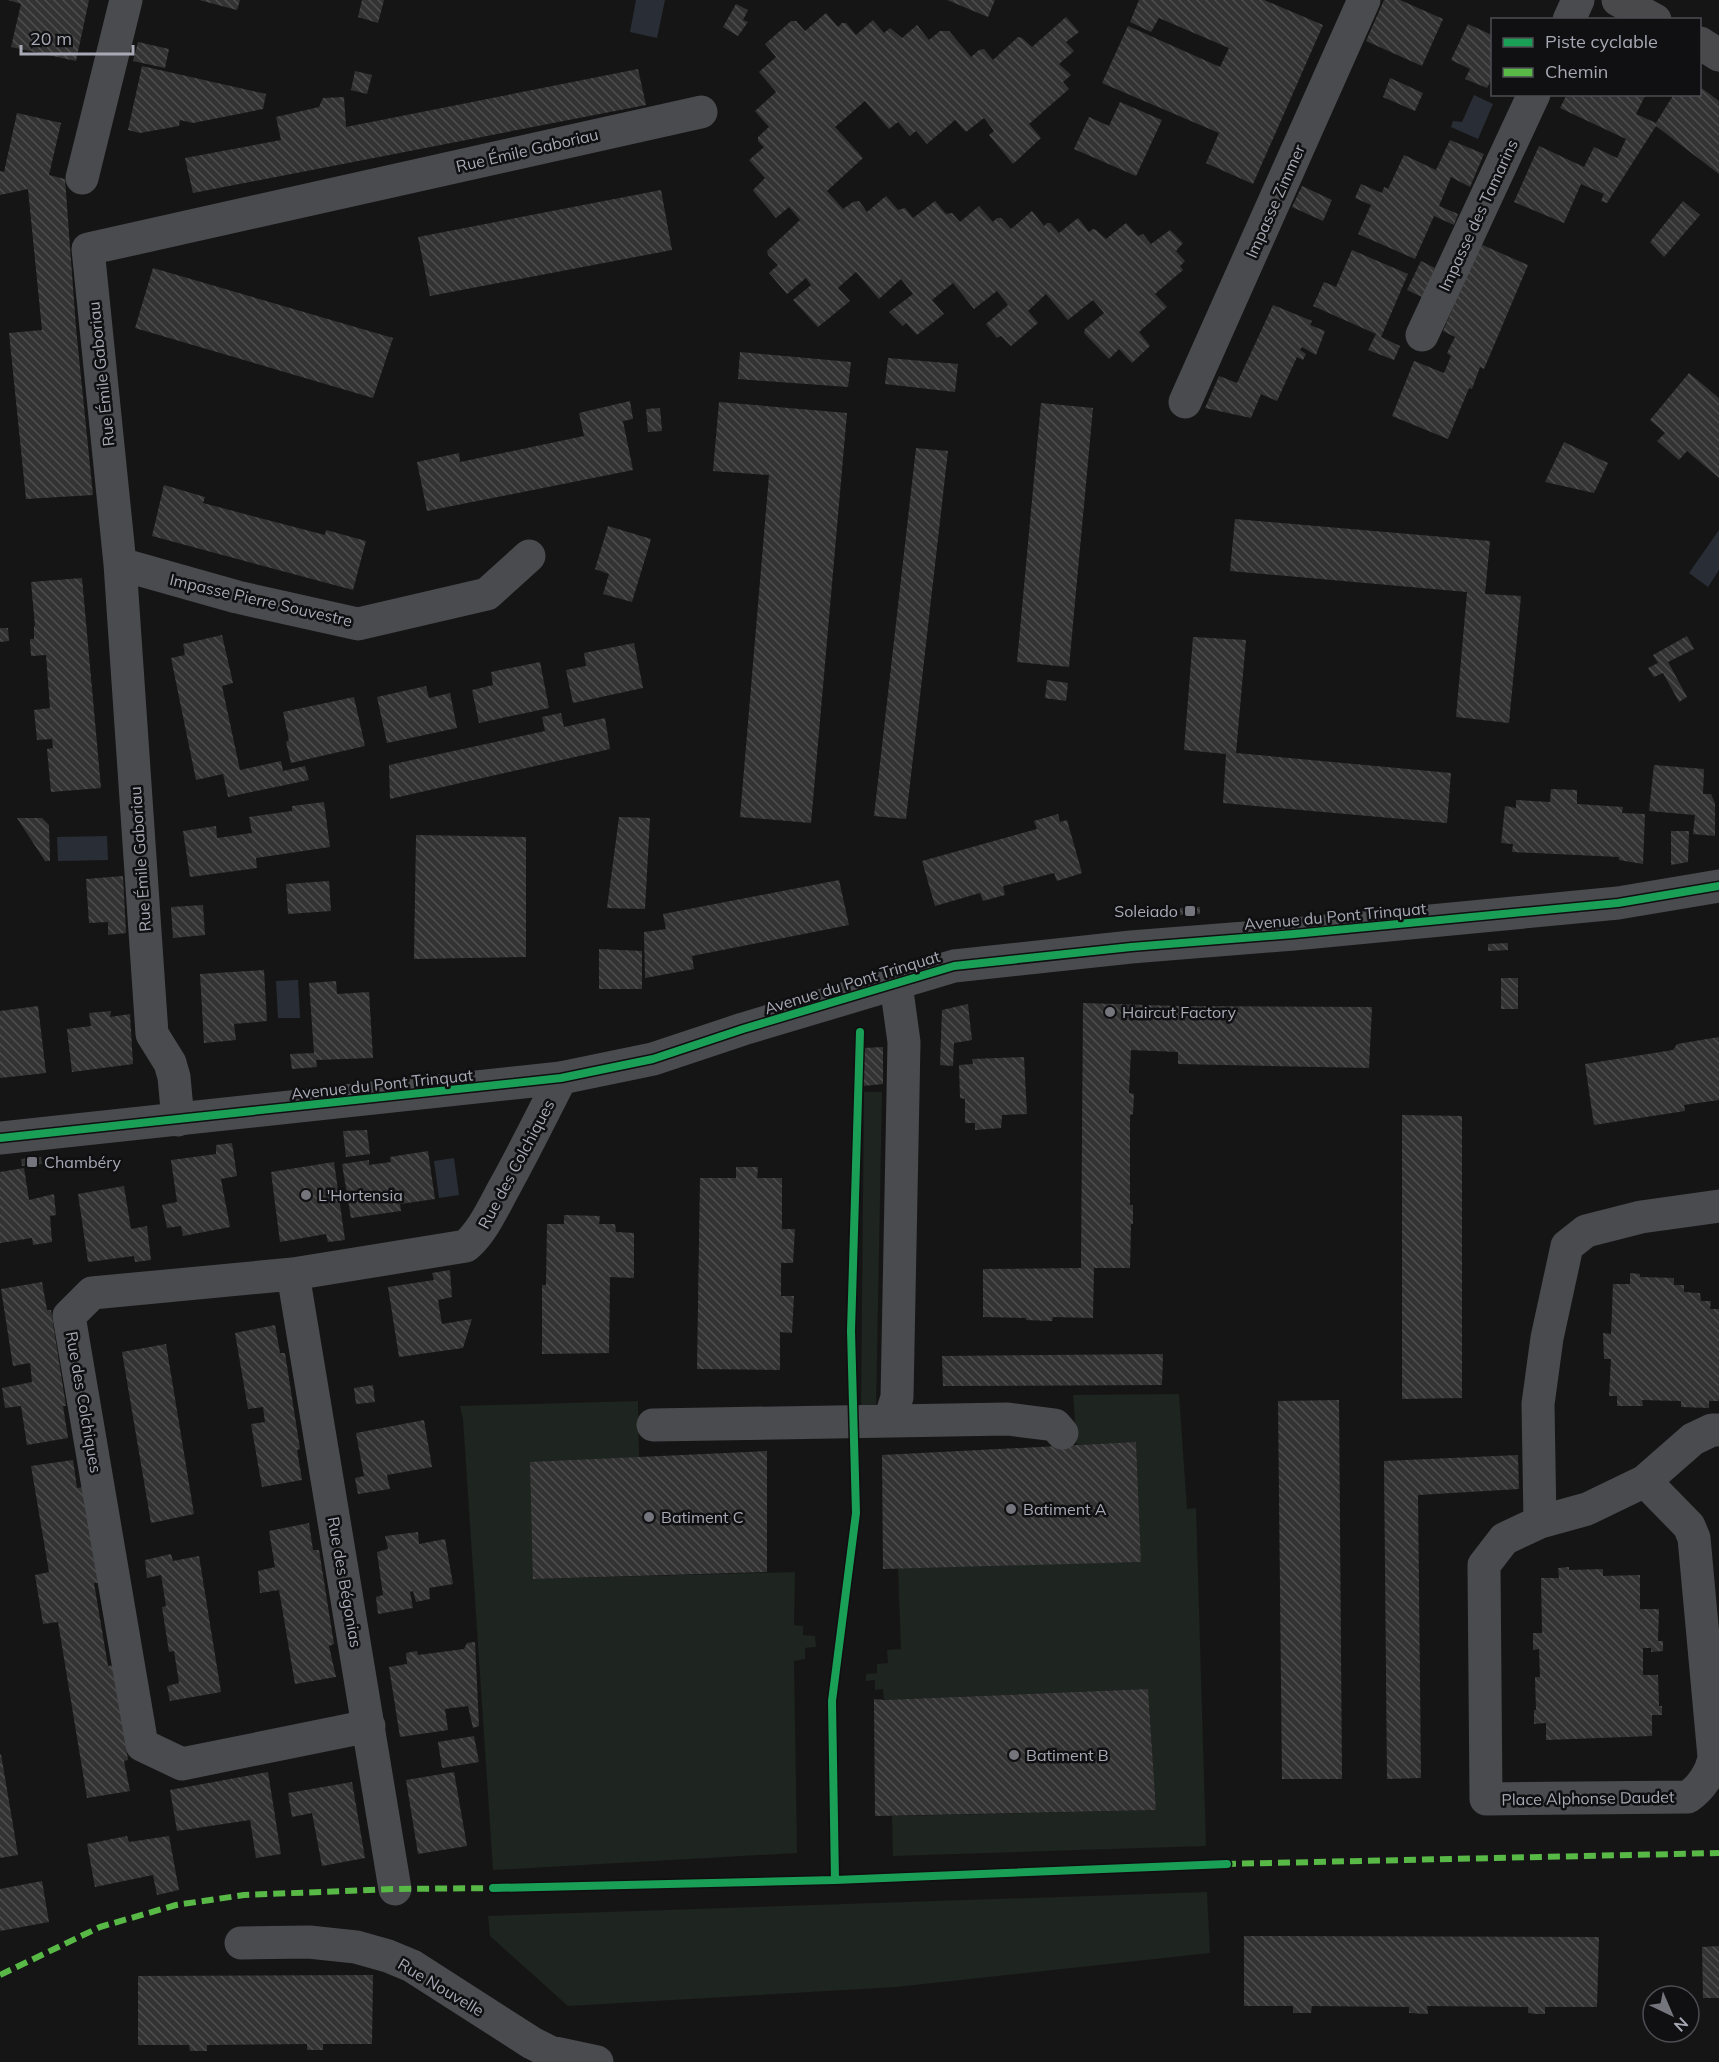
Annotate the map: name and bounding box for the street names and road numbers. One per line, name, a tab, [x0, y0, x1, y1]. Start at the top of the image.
street label: Rue Émile Gaboriau	[454, 124, 600, 176]
street label: Impasse des Tamarins	[1434, 136, 1522, 294]
street label: Impasse Zimmer	[1241, 141, 1309, 261]
street label: Rue Émile Gaboriau	[83, 301, 119, 447]
street label: Impasse Pierre Souvestre	[168, 569, 354, 631]
street label: Rue Émile Gaboriau	[125, 786, 155, 932]
street label: Avenue du Pont Trinquat	[1243, 898, 1427, 934]
street label: Avenue du Pont Trinquat	[762, 946, 943, 1018]
street label: Avenue du Pont Trinquat	[290, 1064, 474, 1103]
street label: Rue des Colchiques	[473, 1096, 559, 1232]
street label: Rue des Colchiques	[62, 1330, 106, 1474]
street label: Rue des Bégonias	[324, 1515, 366, 1649]
street label: Place Alphonse Daudet	[1501, 1786, 1675, 1810]
street label: Rue Nouvelle	[394, 1953, 488, 2021]

